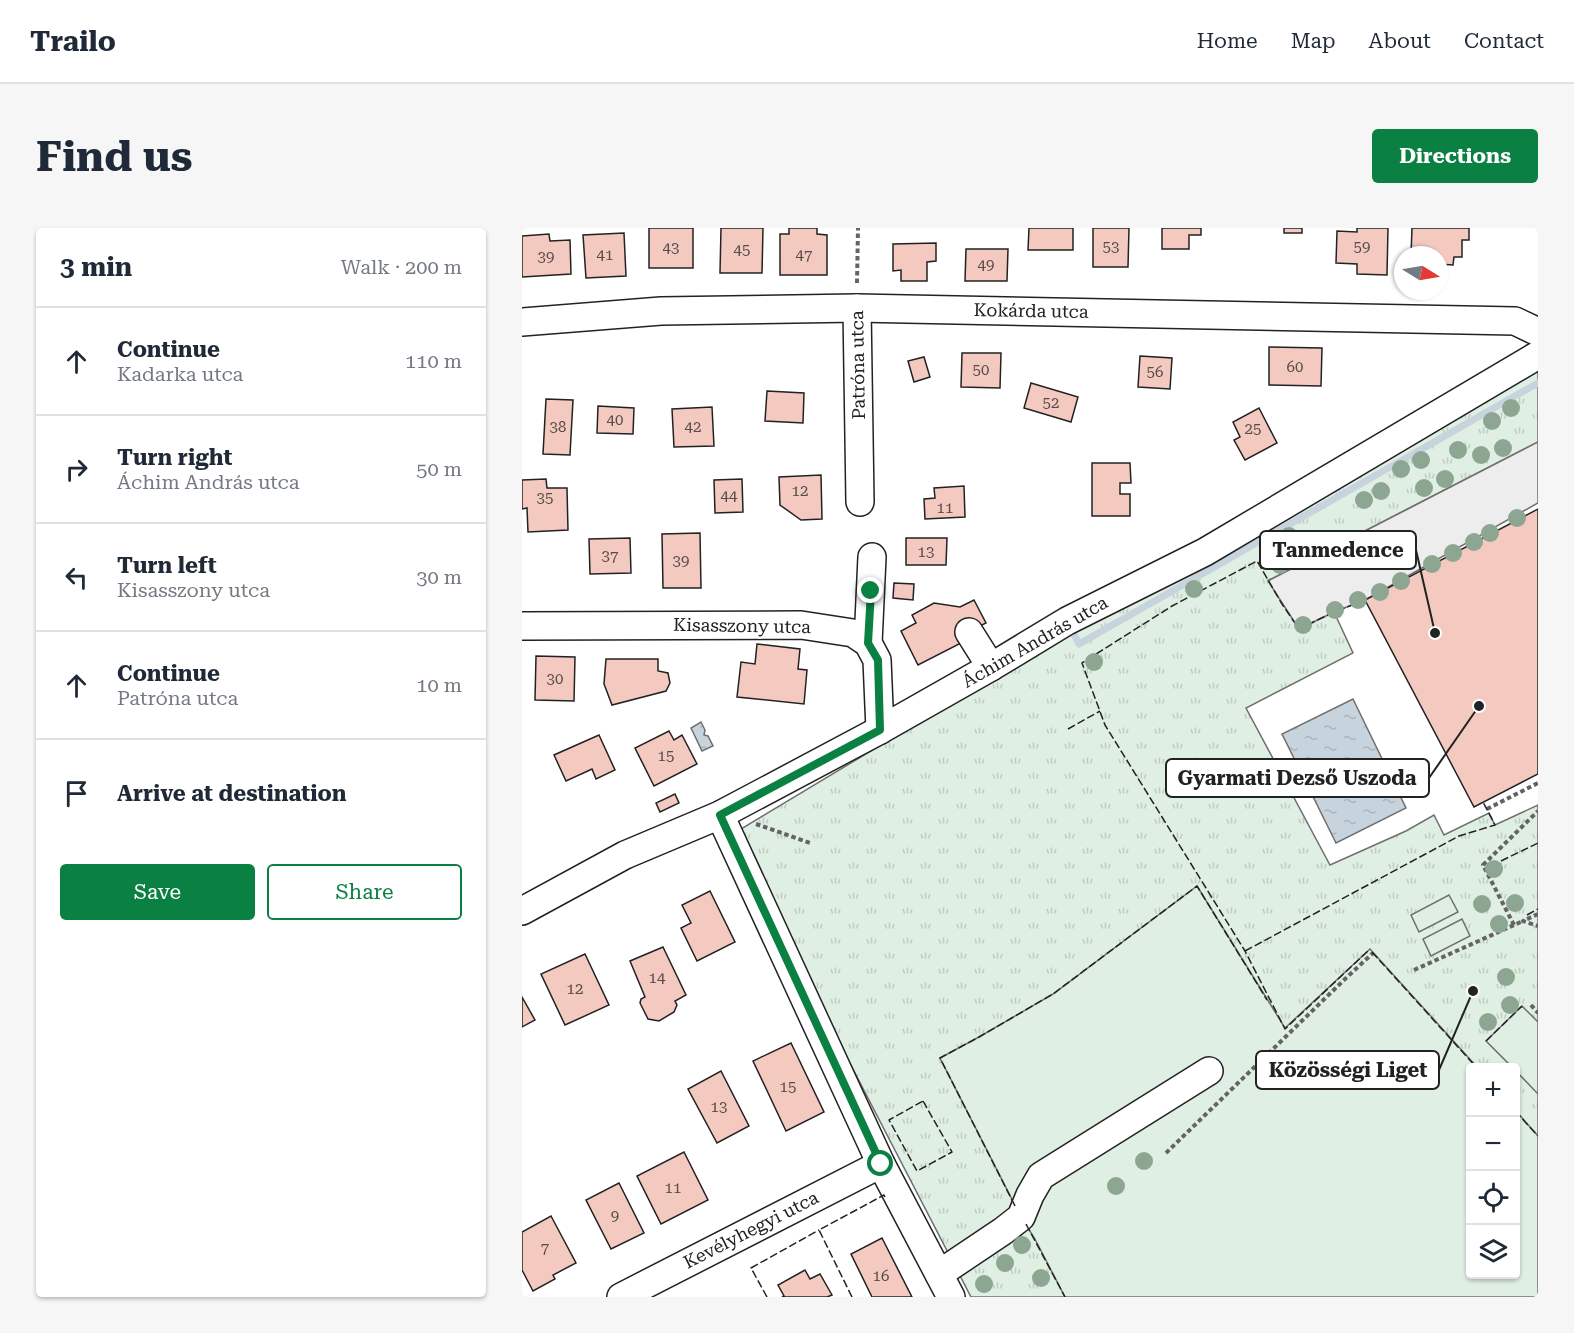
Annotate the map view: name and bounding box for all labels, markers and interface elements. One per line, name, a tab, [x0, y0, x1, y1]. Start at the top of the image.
text: Trailo	[30, 25, 116, 58]
text: Home	[1197, 29, 1258, 53]
text: Map	[1291, 29, 1336, 53]
text: About	[1369, 29, 1431, 53]
text: Contact	[1464, 29, 1544, 53]
button: Directions	[1372, 129, 1538, 183]
text: Find us	[36, 132, 193, 181]
house number: 53	[1103, 238, 1119, 256]
house number: 59	[1354, 238, 1370, 256]
house number: 43	[663, 239, 679, 257]
house number: 45	[734, 241, 750, 259]
house number: 41	[597, 246, 613, 264]
house number: 47	[796, 246, 812, 264]
north arrow	[1394, 246, 1448, 300]
house number: 39	[538, 248, 554, 266]
text: 3 min	[60, 252, 132, 282]
text: Walk · 200 m	[341, 255, 462, 279]
house number: 49	[978, 256, 994, 274]
street label: Kokárda utca	[973, 299, 1089, 322]
street label: Patróna utca	[846, 310, 869, 420]
text: Continue	[117, 337, 220, 362]
icon: ahead	[60, 345, 93, 378]
text: 110 m	[405, 349, 462, 373]
house number: 60	[1287, 358, 1303, 376]
house number: 50	[973, 361, 989, 379]
text: Kadarka utca	[117, 362, 243, 386]
house number: 56	[1147, 363, 1163, 381]
house number: 52	[1043, 394, 1059, 412]
house number: 40	[607, 411, 623, 429]
house number: 38	[550, 418, 566, 436]
house number: 42	[685, 418, 701, 436]
house number: 25	[1245, 420, 1261, 438]
text: Turn right	[117, 445, 232, 470]
icon: right	[60, 453, 93, 486]
text: 50 m	[416, 457, 462, 481]
text: Áchim András utca	[117, 470, 300, 494]
house number: 12	[792, 482, 808, 500]
house number: 44	[721, 487, 738, 505]
house number: 35	[537, 489, 553, 507]
house number: 11	[937, 499, 953, 517]
callout: Tanmedence	[1260, 531, 1416, 569]
text: Tanmedence	[1272, 538, 1404, 562]
house number: 13	[918, 543, 934, 561]
house number: 37	[602, 547, 618, 565]
house number: 39	[673, 552, 689, 570]
text: Turn left	[117, 553, 217, 578]
icon: left	[60, 561, 93, 594]
text: 30 m	[416, 565, 462, 589]
route end	[857, 577, 883, 603]
text: Kisasszony utca	[117, 578, 270, 602]
street label: Áchim András utca	[958, 591, 1111, 692]
street label: Kisasszony utca	[673, 614, 811, 637]
text: Continue	[117, 661, 220, 686]
icon: ahead	[60, 669, 93, 702]
house number: 30	[547, 670, 563, 688]
text: 10 m	[416, 673, 462, 697]
text: Patróna utca	[117, 686, 238, 710]
house number: 15	[658, 747, 674, 765]
callout: Gyarmati Dezső Uszoda	[1166, 759, 1429, 797]
text: Gyarmati Dezső Uszoda	[1178, 766, 1417, 790]
icon: arrive	[60, 777, 93, 810]
text: Arrive at destination	[117, 781, 346, 806]
button: Save	[60, 864, 255, 920]
button: Share	[267, 864, 462, 920]
house number: 14	[649, 969, 666, 987]
house number: 12	[567, 980, 583, 998]
callout: Közösségi Liget	[1256, 1051, 1439, 1089]
text: Közösségi Liget	[1269, 1058, 1427, 1082]
map controls	[1466, 1063, 1520, 1279]
button: +	[1466, 1063, 1520, 1117]
house number: 15	[780, 1078, 796, 1096]
house number: 13	[711, 1098, 727, 1116]
button: −	[1466, 1117, 1520, 1171]
route start	[867, 1150, 893, 1176]
button: locate	[1466, 1171, 1520, 1225]
house number: 11	[665, 1179, 681, 1197]
street label: Kevélyhegyi utca	[680, 1186, 822, 1273]
house number: 9	[611, 1207, 619, 1225]
button: layers	[1466, 1225, 1520, 1279]
house number: 7	[541, 1239, 549, 1257]
house number: 16	[873, 1267, 889, 1285]

